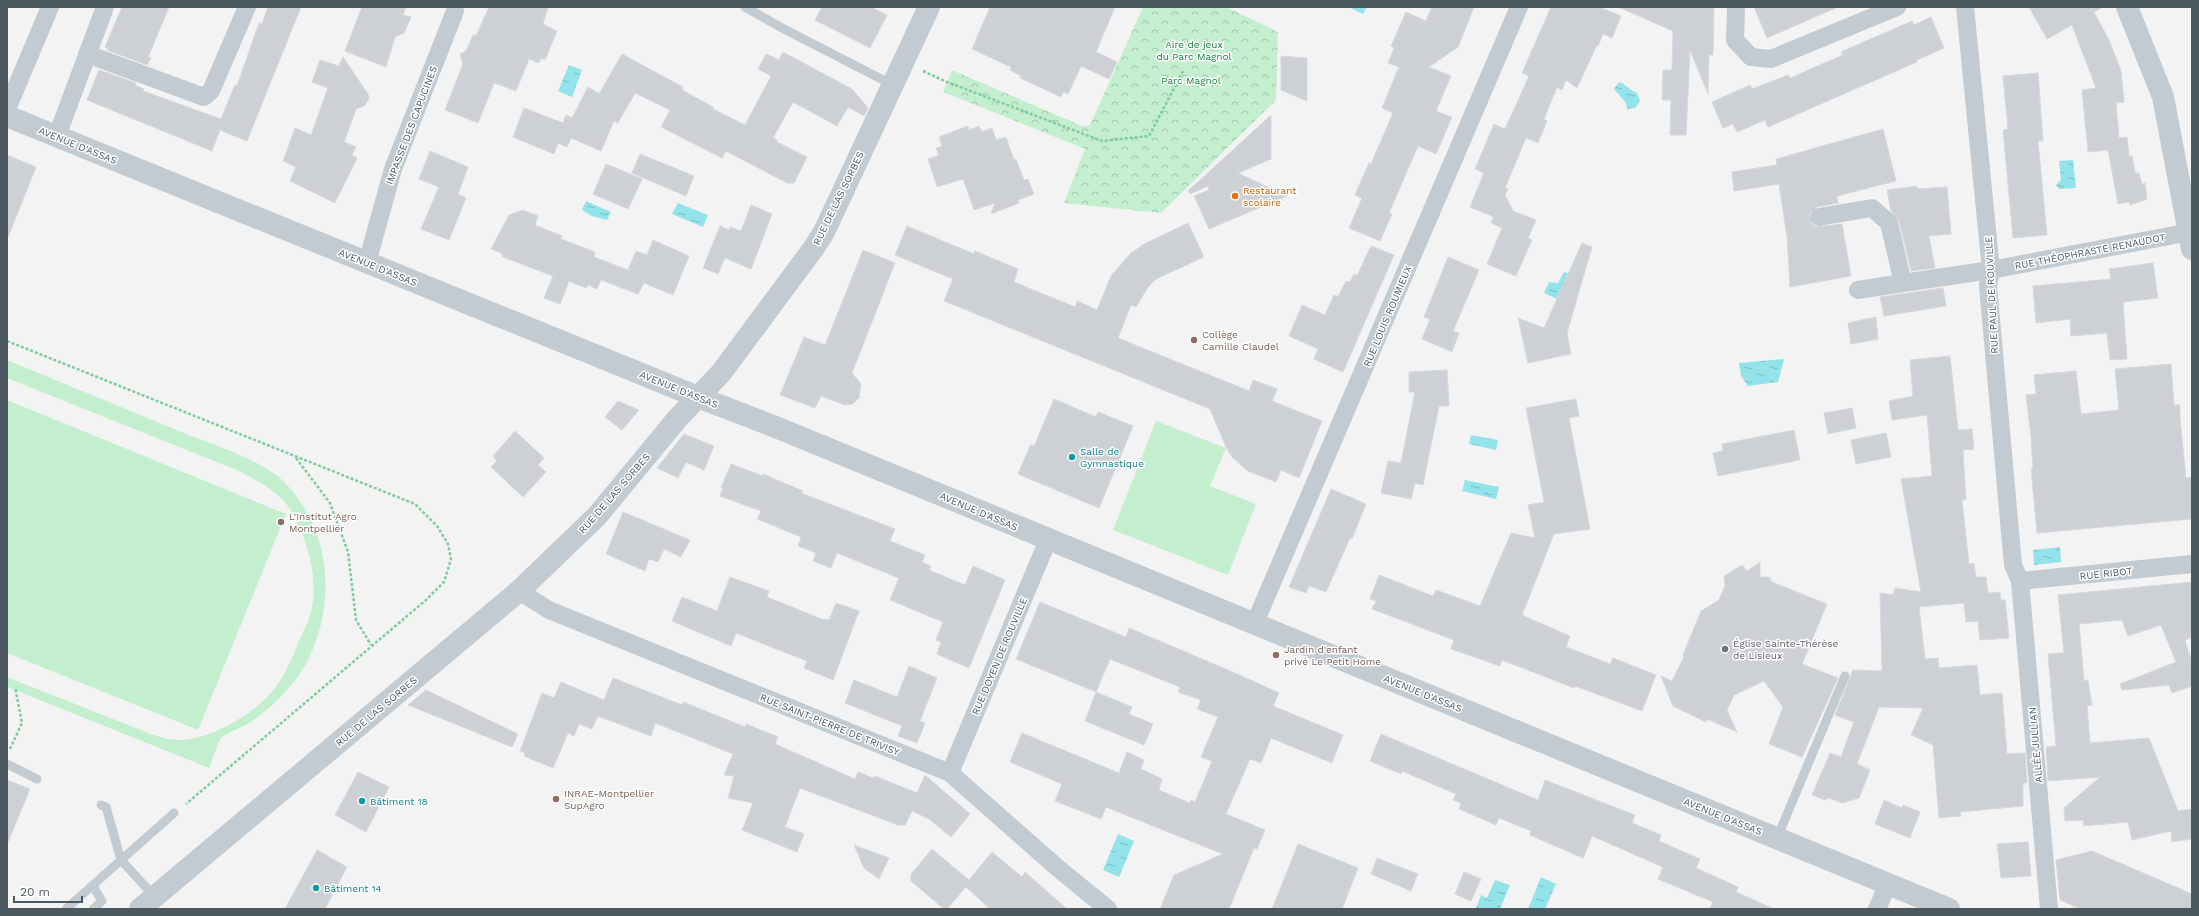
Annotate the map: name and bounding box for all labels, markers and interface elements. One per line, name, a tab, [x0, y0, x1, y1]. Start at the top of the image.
park label: Aire de jeux du Parc Magnol	[1156, 39, 1232, 62]
street label: IMPASSE DES CAPUCINES	[384, 64, 439, 186]
park label: Parc Magnol	[1161, 75, 1221, 86]
street label: AVENUE D'ASSAS	[37, 125, 119, 166]
street label: RUE DE LAS SORBES	[811, 150, 866, 247]
place label: Restaurant scolaire	[1243, 185, 1297, 208]
marker: Restaurant scolaire	[1230, 191, 1240, 201]
street label: RUE THÉOPHRASTE RENAUDOT	[2014, 231, 2166, 272]
street label: RUE PAUL DE ROUVILLE	[1983, 236, 2000, 354]
street label: AVENUE D'ASSAS	[337, 247, 419, 288]
street label: RUE LOUIS ROUMIEUX	[1361, 264, 1414, 368]
place label: Collège Camille Claudel	[1202, 329, 1279, 352]
marker: Collège Camille Claudel	[1189, 335, 1199, 345]
street label: AVENUE D'ASSAS	[638, 369, 720, 410]
place label: Salle de Gymnastique	[1080, 446, 1144, 469]
street label: RUE DE LAS SORBES	[577, 451, 652, 536]
marker: Salle de Gymnastique	[1067, 452, 1077, 462]
street label: AVENUE D'ASSAS	[938, 490, 1020, 533]
place label: L'Institut Agro Montpellier	[289, 511, 357, 534]
marker: L'Institut Agro Montpellier	[276, 517, 286, 527]
street label: RUE RIBOT	[2079, 565, 2133, 582]
street label: RUE DOYEN DE ROUVILLE	[970, 596, 1029, 717]
place label: Église Sainte-Thérèse de Lisieux	[1733, 638, 1839, 661]
place label: Jardin d'enfant privé Le Petit Home	[1284, 644, 1381, 667]
marker: Église Sainte-Thérèse de Lisieux	[1720, 644, 1730, 654]
marker: Jardin d'enfant privé Le Petit Home	[1271, 650, 1281, 660]
street label: AVENUE D'ASSAS	[1382, 673, 1464, 714]
street label: RUE DE LAS SORBES	[333, 674, 419, 749]
street label: RUE SAINT-PIERRE DE TRIVISY	[759, 691, 901, 758]
street label: ALLÉE JULLIAN	[2027, 707, 2044, 783]
place label: INRAE-Montpellier SupAgro	[564, 788, 654, 811]
marker: INRAE-Montpellier SupAgro	[551, 794, 561, 804]
marker: Bâtiment 18	[357, 796, 367, 806]
place label: Bâtiment 18	[370, 796, 428, 807]
street label: AVENUE D'ASSAS	[1682, 796, 1764, 837]
scale bar	[14, 878, 82, 904]
marker: Bâtiment 14	[311, 883, 321, 893]
place label: Bâtiment 14	[324, 883, 382, 894]
text: 20 m	[20, 885, 50, 899]

